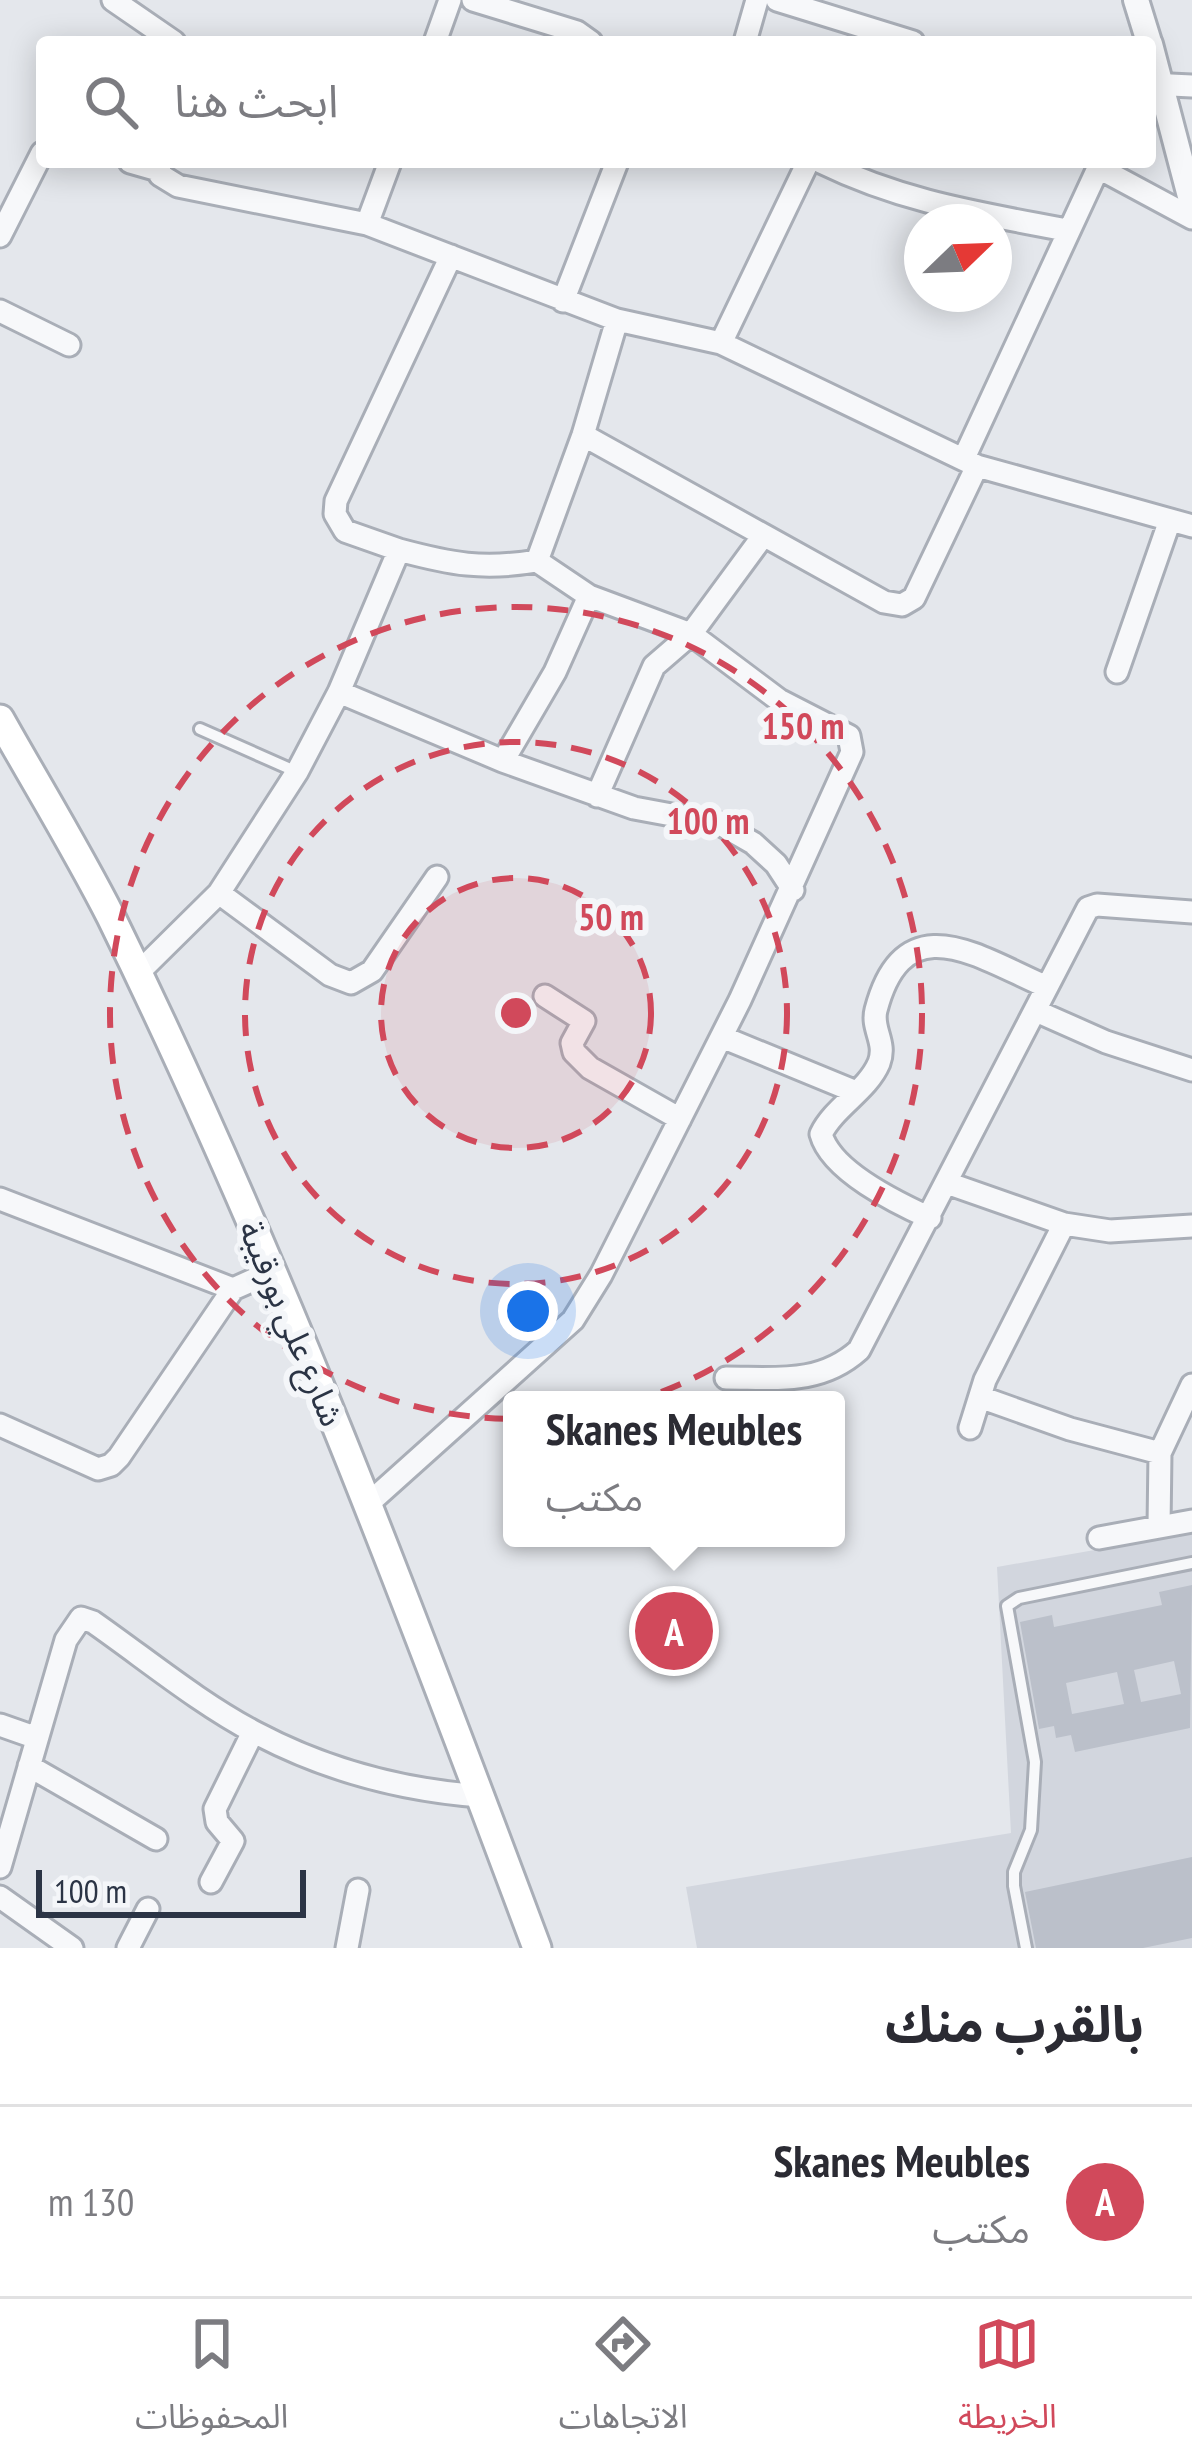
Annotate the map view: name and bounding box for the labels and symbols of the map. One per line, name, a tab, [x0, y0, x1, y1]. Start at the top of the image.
north arrow	[904, 204, 1012, 312]
text: 150 m	[762, 702, 844, 749]
text: 100 m	[667, 797, 749, 844]
text: 50 m	[578, 893, 644, 940]
centre of rings	[495, 992, 537, 1034]
street label: شارع علي بورقيبة	[225, 1214, 355, 1434]
your location	[498, 1281, 558, 1341]
pin: A	[635, 1586, 713, 1676]
scale bar	[36, 1864, 306, 1917]

